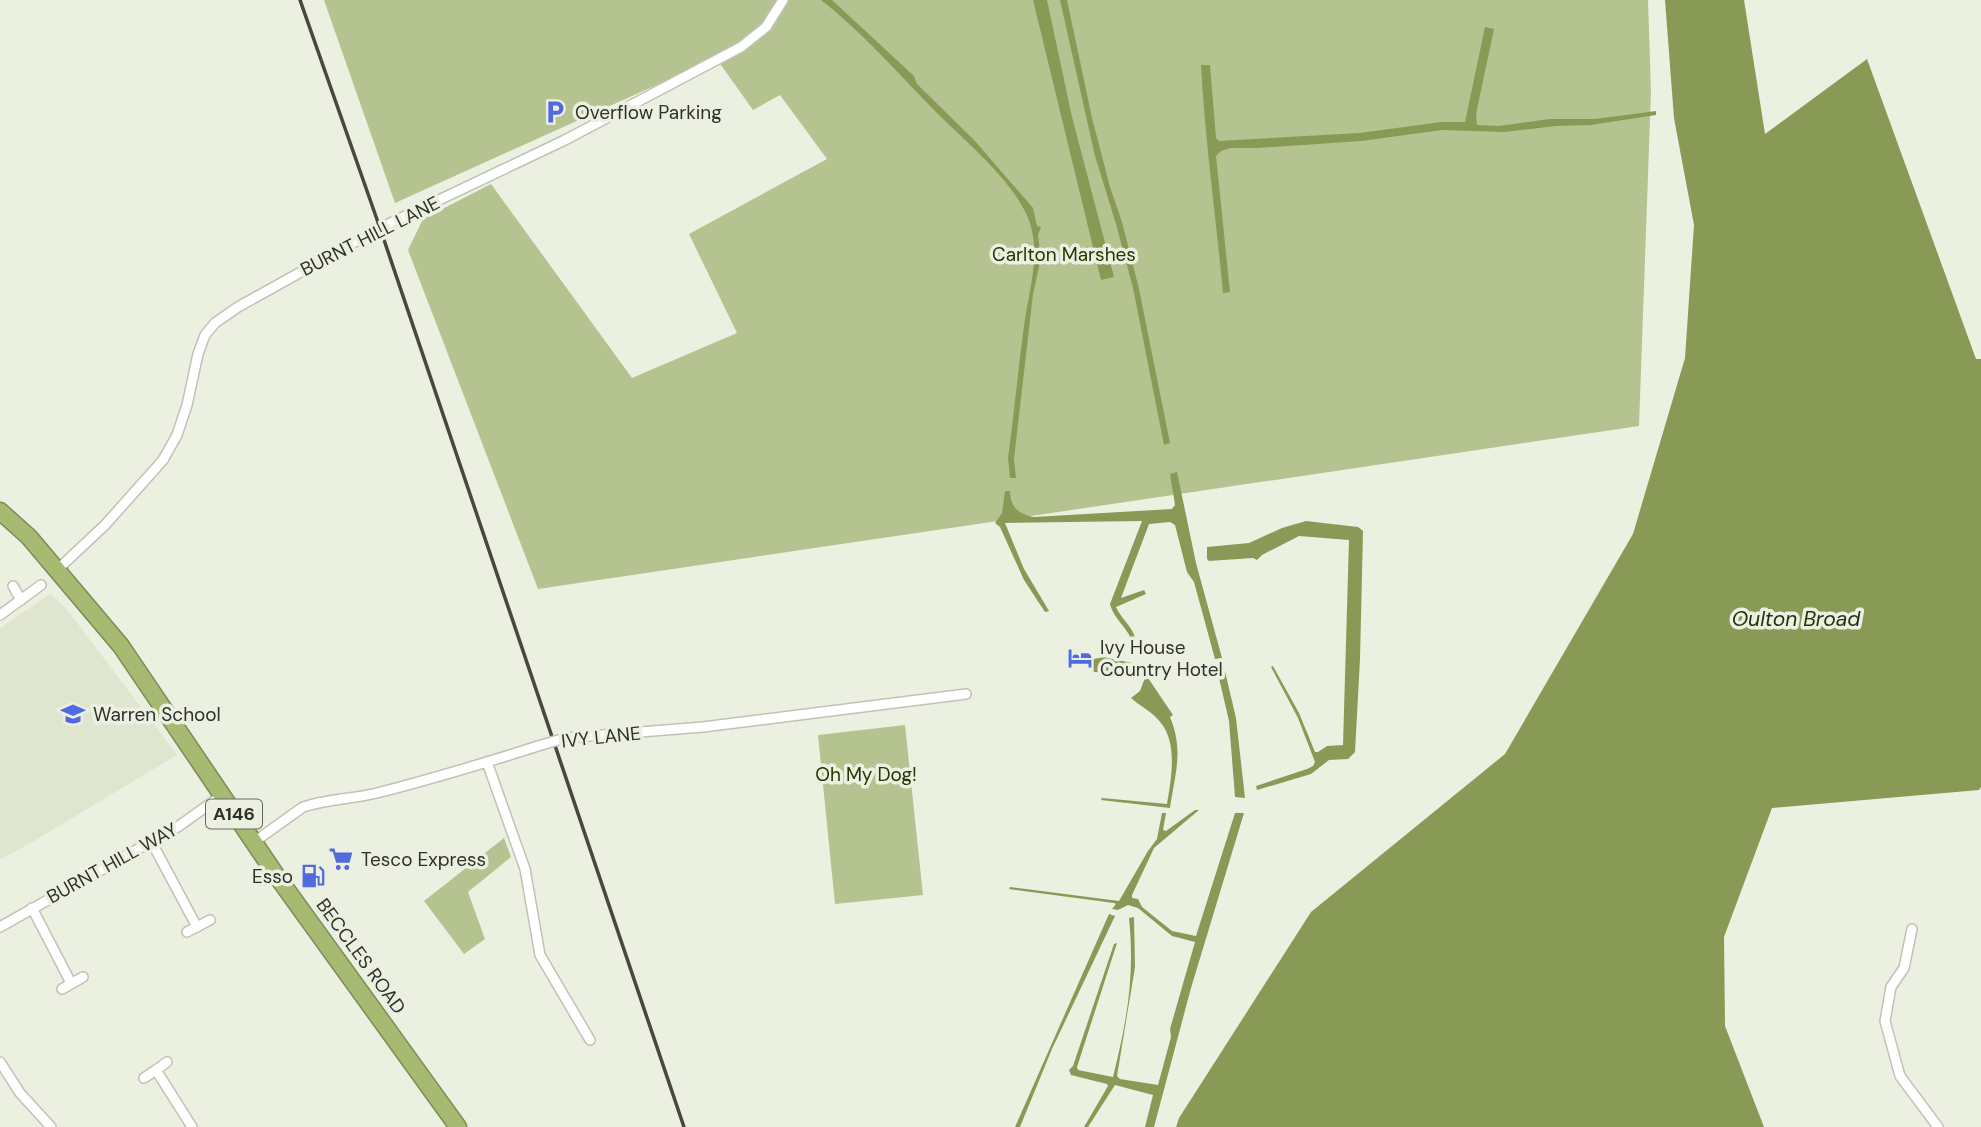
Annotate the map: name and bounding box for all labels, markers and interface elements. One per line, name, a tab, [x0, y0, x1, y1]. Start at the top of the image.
parking icon: Overflow Parking	[541, 98, 569, 126]
place label: Overflow Parking	[575, 100, 722, 125]
street label: BURNT HILL LANE	[296, 190, 444, 282]
park label: Carlton Marshes	[992, 242, 1136, 267]
water label: Oulton Broad	[1732, 605, 1861, 633]
place label: Ivy House Country Hotel	[1100, 635, 1223, 682]
hotel icon: Ivy House Country Hotel	[1066, 644, 1094, 672]
school or university icon: Warren School	[59, 700, 87, 728]
place label: Warren School	[93, 702, 221, 727]
street label: IVY LANE	[560, 720, 642, 754]
park label: Oh My Dog!	[815, 762, 917, 787]
road number: A146	[206, 800, 262, 828]
street label: BURNT HILL WAY	[42, 817, 182, 909]
supermarket icon: Tesco Express	[327, 845, 355, 873]
place label: Tesco Express	[361, 847, 486, 872]
fuel station icon: Esso	[299, 862, 327, 890]
place label: Esso	[252, 864, 293, 889]
street label: BECCLES ROAD	[311, 893, 411, 1019]

